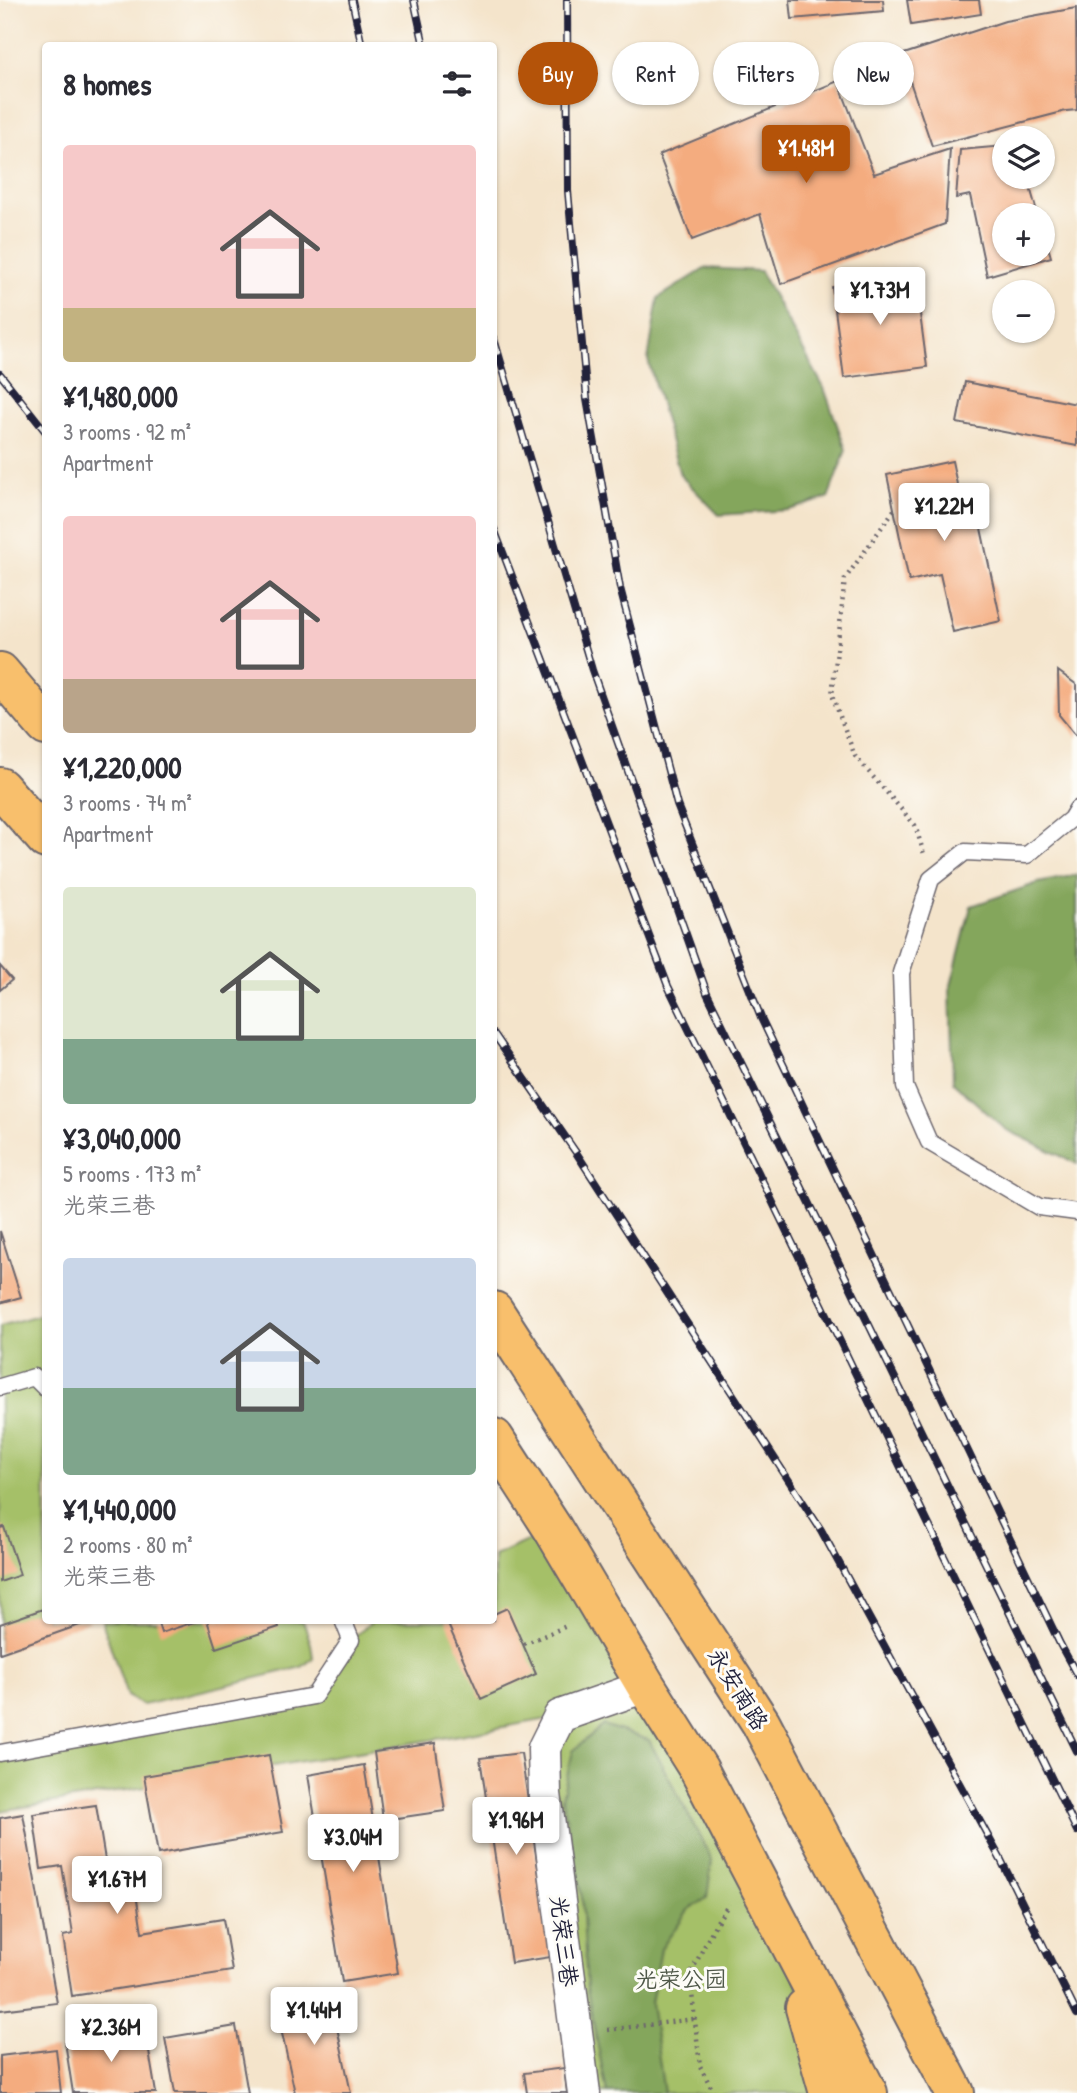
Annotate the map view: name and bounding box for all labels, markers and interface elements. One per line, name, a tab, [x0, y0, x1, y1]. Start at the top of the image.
chip: Buy	[518, 42, 598, 105]
chip: Rent	[612, 42, 699, 105]
chip: Filters	[713, 42, 819, 105]
chip: New	[833, 42, 914, 105]
text: 8 homes	[63, 64, 151, 104]
icon: filters	[438, 65, 476, 103]
pin: ¥1.48M	[749, 125, 863, 185]
map controls	[992, 126, 1055, 343]
button: layers	[992, 126, 1055, 189]
text: ¥1.48M	[778, 132, 834, 163]
icon: home	[207, 191, 333, 317]
button: +	[992, 203, 1055, 266]
pin: ¥1.73M	[823, 268, 937, 327]
text: ¥1.73M	[850, 274, 910, 305]
button: −	[992, 280, 1055, 343]
text: ¥1,480,000	[63, 376, 178, 416]
text: 3 rooms · 92 m²	[63, 416, 191, 447]
text: Apartment	[63, 447, 153, 478]
pin: ¥1.22M	[887, 484, 1001, 543]
text: ¥1.22M	[914, 490, 974, 521]
icon: home	[207, 562, 333, 688]
text: ¥1,220,000	[63, 747, 182, 787]
text: 3 rooms · 74 m²	[63, 787, 192, 818]
text: Apartment	[63, 818, 153, 849]
icon: home	[207, 933, 333, 1059]
text: ¥3,040,000	[63, 1118, 181, 1158]
text: 5 rooms · 173 m²	[63, 1158, 201, 1189]
text: 光荣三巷	[63, 1189, 155, 1220]
icon: home	[207, 1304, 333, 1430]
text: ¥1,440,000	[63, 1489, 176, 1529]
text: 2 rooms · 80 m²	[63, 1529, 193, 1560]
text: 光荣三巷	[63, 1560, 155, 1591]
street label: 永安南路	[701, 1642, 776, 1736]
pin: ¥1.96M	[459, 1798, 573, 1857]
text: ¥1.96M	[488, 1804, 544, 1835]
pin: ¥3.04M	[296, 1814, 410, 1874]
text: ¥3.04M	[324, 1821, 382, 1852]
pin: ¥1.67M	[60, 1856, 174, 1916]
text: ¥1.67M	[88, 1863, 146, 1894]
street label: 光荣三巷	[544, 1893, 586, 1989]
park label: 光荣公园	[635, 1963, 727, 1994]
pin: ¥1.44M	[257, 1988, 371, 2047]
text: ¥1.44M	[287, 1994, 341, 2025]
pin: ¥2.36M	[54, 2004, 168, 2064]
text: ¥2.36M	[81, 2011, 141, 2042]

